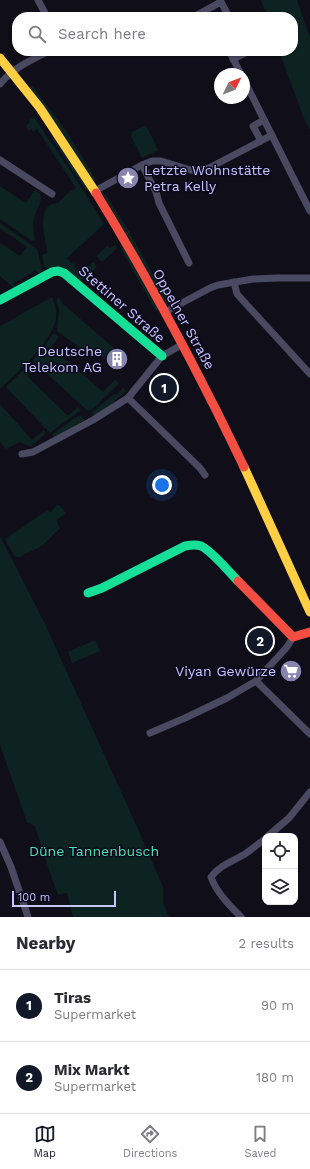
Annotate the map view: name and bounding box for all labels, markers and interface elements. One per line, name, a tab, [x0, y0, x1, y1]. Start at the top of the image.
search box	[12, 12, 298, 56]
icon: search	[26, 23, 48, 45]
text: Search here	[58, 25, 146, 43]
north arrow	[214, 68, 250, 104]
place label: Letzte Wohnstätte Petra Kelly	[144, 162, 270, 194]
place icon: Letzte Wohnstätte Petra Kelly	[115, 165, 141, 191]
street label: Stettiner Straße	[76, 262, 168, 346]
street label: Oppelner Straße	[150, 266, 218, 372]
place label: Deutsche Telekom AG	[22, 343, 102, 375]
building icon: Deutsche Telekom AG	[104, 346, 130, 372]
pin: 1	[151, 373, 177, 403]
your location	[152, 475, 172, 495]
pin: 2	[247, 626, 273, 656]
supermarket icon: Viyan Gewürze	[278, 658, 304, 684]
place label: Viyan Gewürze	[175, 663, 276, 679]
map controls	[262, 833, 298, 905]
button: locate	[262, 833, 298, 869]
park label: Düne Tannenbusch	[29, 843, 159, 859]
button: layers	[262, 869, 298, 905]
scale bar	[12, 889, 116, 908]
text: 100 m	[18, 891, 50, 904]
text: Nearby	[16, 933, 75, 953]
text: 2 results	[239, 936, 294, 951]
text: Tiras	[54, 989, 91, 1007]
text: 1	[26, 998, 32, 1013]
text: 90 m	[261, 998, 294, 1013]
text: Supermarket	[54, 1007, 136, 1022]
text: Mix Markt	[54, 1061, 129, 1079]
text: 2	[25, 1070, 33, 1085]
text: 180 m	[256, 1070, 294, 1085]
text: Supermarket	[54, 1079, 136, 1094]
tab: Map	[34, 1123, 56, 1160]
tab: Directions	[123, 1123, 177, 1160]
tab: Saved	[244, 1123, 276, 1160]

